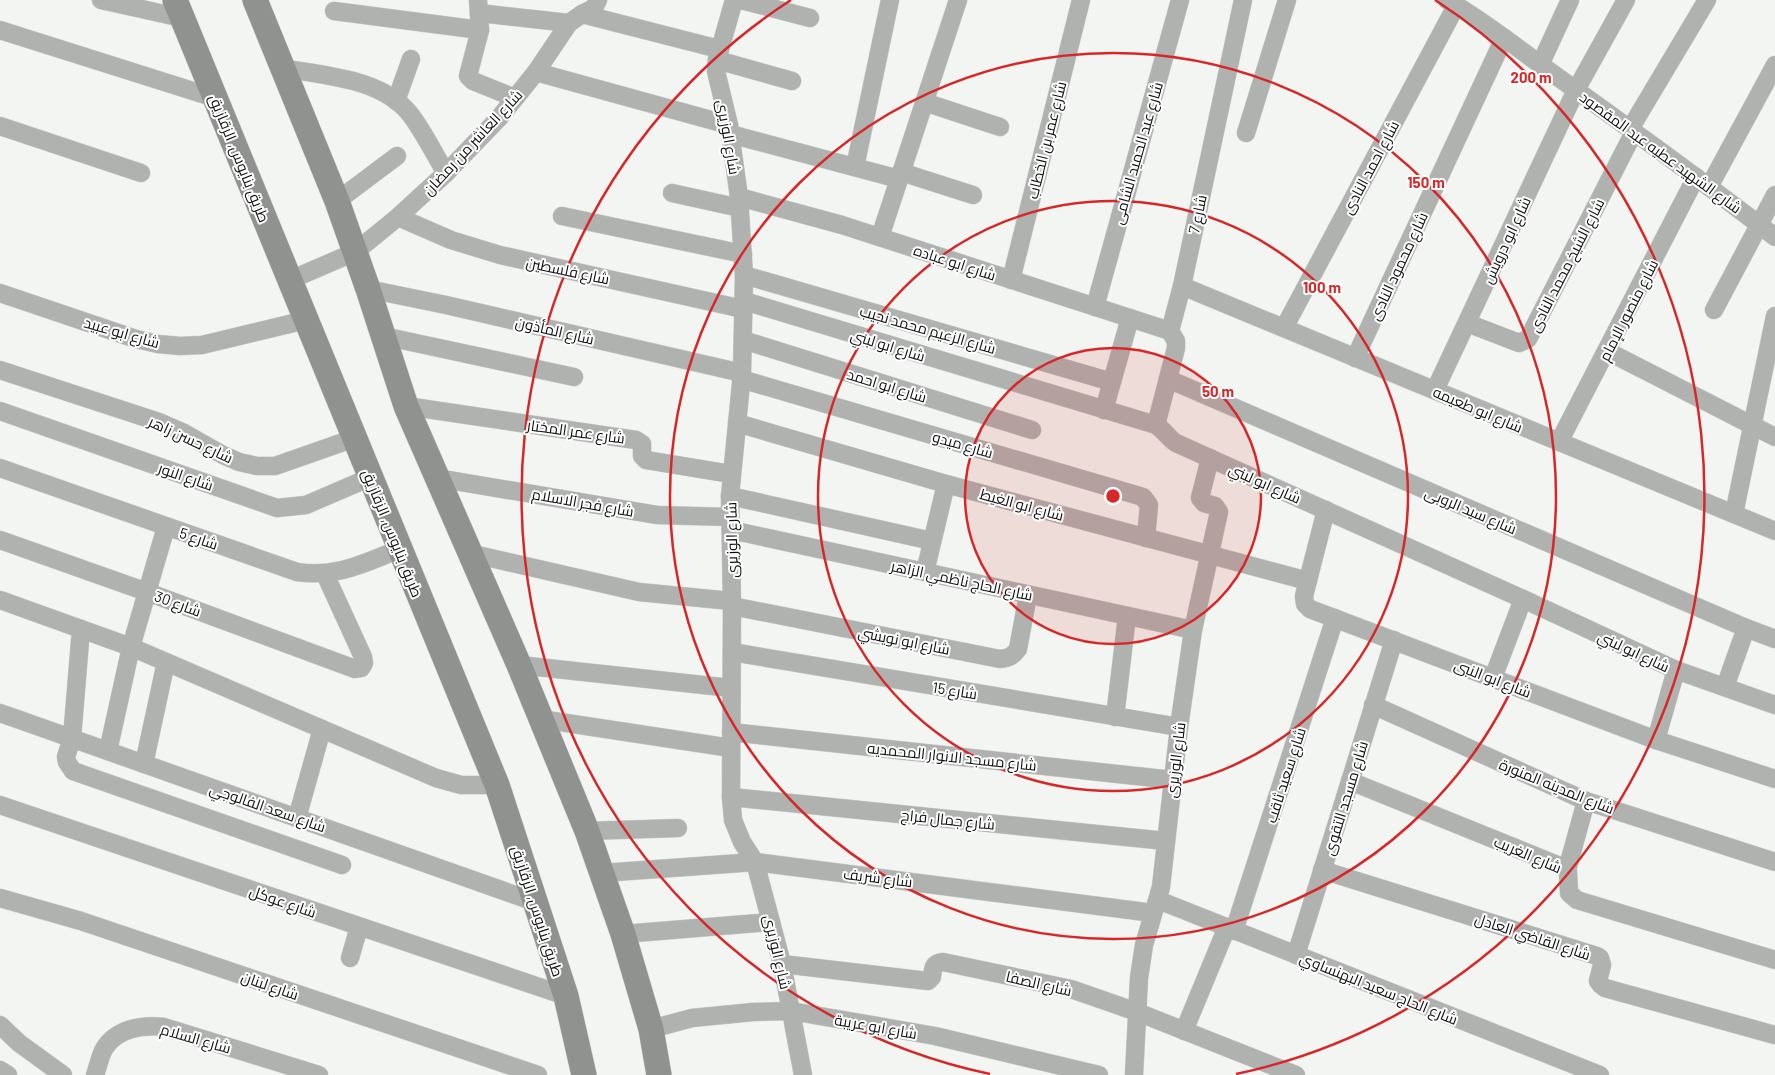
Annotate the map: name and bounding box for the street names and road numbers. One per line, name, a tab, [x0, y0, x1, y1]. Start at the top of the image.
street label: شارع عمر بن الخطاب	[1023, 79, 1072, 201]
street label: شارع عبد الحميد الشامى	[1108, 80, 1169, 227]
street label: شارع العاشر من رمضان	[418, 85, 528, 201]
street label: شارع الشهيد عطيه عبد المقصود	[1575, 87, 1745, 219]
street label: طريق بنايوس, الزقازيق	[204, 91, 274, 225]
street label: شارع الوزيرى	[711, 98, 744, 176]
street label: شارع احمد النادى	[1338, 117, 1405, 218]
street label: شارع 7	[1184, 193, 1213, 236]
street label: شارع ابو درويش	[1478, 194, 1537, 288]
street label: شارع الشيخ محمد النادى	[1525, 195, 1610, 336]
street label: شارع محمود النادى	[1365, 209, 1434, 324]
street label: شارع ابو عباده	[911, 240, 998, 287]
street label: شارع فلسطين	[524, 252, 611, 291]
street label: شارع منصور الإمام	[1595, 256, 1664, 365]
street label: شارع الزعيم محمد نجيب	[857, 301, 998, 360]
street label: شارع المأذون	[513, 312, 596, 351]
street label: شارع ابو عبيد	[81, 313, 162, 354]
street label: شارع ابو لبني	[847, 325, 927, 369]
street label: شارع ابو احمد	[844, 364, 929, 409]
street label: شارع ابو طعيمه	[1429, 382, 1526, 439]
street label: شارع حسن زاهر	[144, 411, 236, 469]
street label: شارع عمر المختار	[524, 415, 626, 450]
street label: شارع ميدو	[930, 427, 995, 464]
street label: شارع النور	[154, 458, 216, 497]
street label: شارع ابو لبني	[1225, 459, 1304, 511]
street label: طريق بنايوس, الزقازيق	[357, 466, 427, 600]
street label: شارع سيد الروبى	[1421, 483, 1520, 540]
street label: شارع فجر الاسلام	[530, 484, 635, 523]
street label: شارع ابو الغيط	[977, 484, 1066, 527]
street label: شارع الوزيرى	[721, 502, 744, 578]
street label: شارع 5	[176, 523, 221, 556]
street label: شارع الحاج ناظمي الزاهر	[888, 556, 1035, 608]
street label: شارع 30	[151, 586, 204, 623]
street label: شارع ابو نويشي	[856, 622, 951, 662]
street label: شارع ابو لبني	[1594, 627, 1673, 679]
street label: شارع ابو النبى	[1451, 655, 1534, 704]
street label: شارع 15	[931, 678, 979, 705]
street label: شارع الوزيرى	[1161, 721, 1192, 799]
street label: شارع سعيد ثاقب	[1261, 725, 1312, 826]
street label: شارع مسجد الانوار المحمديه	[866, 738, 1038, 777]
street label: شارع مسجد التقوى	[1319, 739, 1374, 858]
street label: شارع المدينه المنورة	[1496, 755, 1617, 820]
street label: شارع سعد الفالوجي	[206, 779, 328, 839]
street label: شارع جمال فراج	[900, 805, 996, 836]
street label: شارع الغريب	[1490, 832, 1565, 879]
street label: طريق بنايوس, الزقازيق	[506, 843, 568, 979]
street label: شارع شريف	[842, 864, 914, 893]
street label: شارع عوكل	[246, 881, 319, 924]
street label: شارع القاضي العادل	[1472, 909, 1593, 967]
street label: شارع الوزيرى	[758, 913, 795, 992]
street label: شارع الحاج سعيد البهنساوي	[1296, 948, 1461, 1032]
street label: شارع لبنان	[238, 967, 301, 1006]
street label: شارع الصفا	[1004, 967, 1074, 1002]
street label: شارع ابو عريبة	[833, 1010, 919, 1045]
street label: شارع السلام	[158, 1019, 233, 1060]

